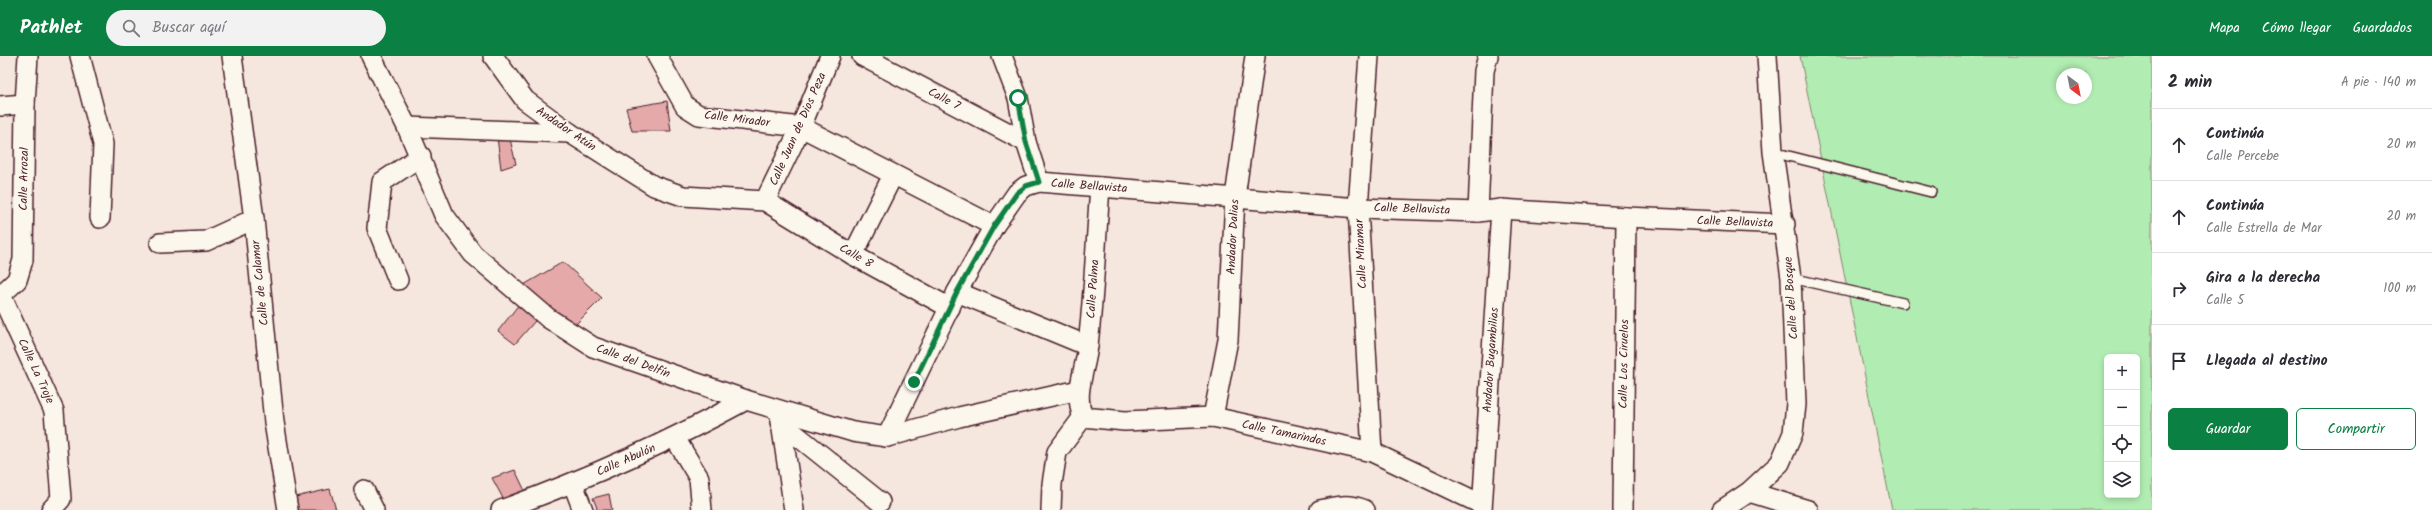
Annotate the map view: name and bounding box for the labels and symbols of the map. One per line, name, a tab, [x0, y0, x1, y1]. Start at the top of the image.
north arrow	[2056, 68, 2092, 104]
street label: Calle Juan de Dios Peza	[764, 69, 832, 189]
street label: Calle 7	[924, 83, 964, 116]
route start	[1009, 89, 1027, 107]
street label: Andador Atún	[532, 102, 600, 156]
street label: Calle Mirador	[703, 106, 772, 133]
street label: Calle Arrozal	[14, 147, 34, 211]
street label: Calle Bellavista	[1050, 174, 1128, 198]
street label: Calle Bellavista	[1373, 198, 1451, 220]
street label: Andador Dalias	[1222, 199, 1244, 275]
street label: Calle Bellavista	[1696, 211, 1774, 233]
street label: Calle Miramar	[1350, 218, 1372, 289]
street label: Calle de Calamar	[246, 238, 274, 327]
street label: Calle 8	[836, 239, 877, 274]
street label: Calle del Bosque	[1779, 255, 1803, 340]
street label: Calle Palma	[1081, 258, 1105, 319]
street label: Andador Bugambilias	[1478, 307, 1504, 413]
street label: Calle Los Ciruelos	[1614, 319, 1634, 409]
street label: Calle La Troje	[13, 335, 60, 407]
street label: Calle del Delfín	[593, 339, 673, 383]
route end	[905, 373, 923, 391]
street label: Calle Tamarindos	[1240, 415, 1328, 451]
street label: Calle Abulón	[593, 438, 659, 482]

